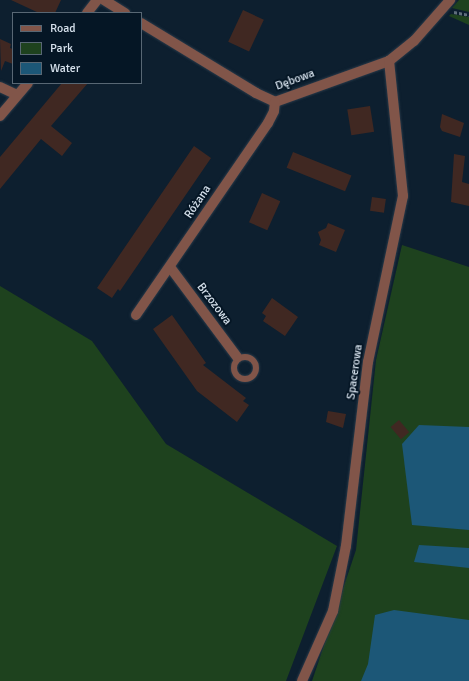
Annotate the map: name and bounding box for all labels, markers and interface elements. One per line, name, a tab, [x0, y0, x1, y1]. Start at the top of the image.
legend	[12, 12, 142, 84]
text: Road	[50, 21, 76, 36]
text: Park	[50, 41, 73, 56]
text: Water	[50, 61, 80, 76]
street label: Dębowa	[273, 66, 317, 94]
street label: Różana	[182, 183, 214, 221]
street label: Brzozowa	[194, 280, 234, 328]
street label: Spacerowa	[344, 343, 366, 401]

